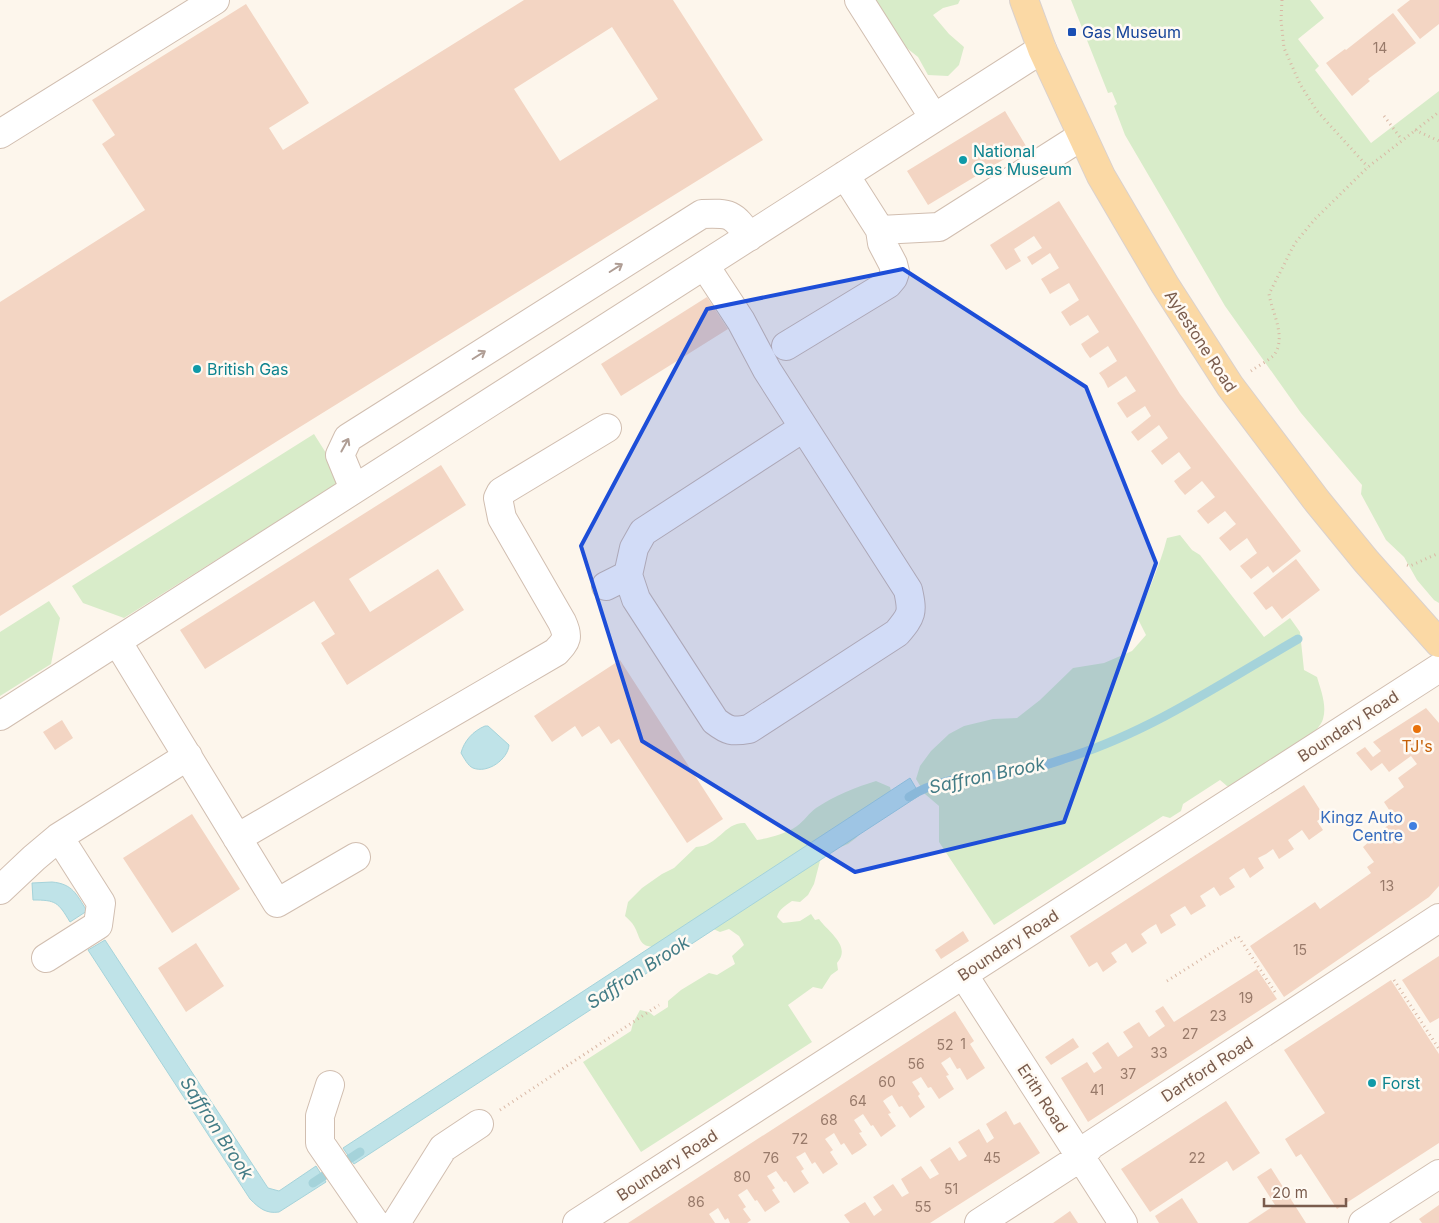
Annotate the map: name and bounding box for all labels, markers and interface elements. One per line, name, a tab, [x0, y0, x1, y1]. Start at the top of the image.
place label: Gas Museum	[1082, 22, 1181, 42]
marker: Gas Museum	[1066, 26, 1078, 38]
house number: 14	[1373, 39, 1387, 56]
place label: National Gas Museum	[973, 141, 1072, 179]
marker: National Gas Museum	[957, 154, 969, 166]
one-way arrow	[609, 263, 623, 273]
street label: Aylestone Road	[1161, 286, 1241, 396]
one-way arrow	[472, 350, 486, 360]
place label: British Gas	[207, 359, 289, 379]
marker: British Gas	[191, 363, 203, 375]
one-way arrow	[341, 438, 350, 453]
street label: Boundary Road	[1294, 686, 1402, 766]
marker: TJ's	[1411, 723, 1423, 735]
place label: TJ's	[1401, 736, 1433, 756]
water label: Saffron Brook	[927, 752, 1048, 798]
place label: Kingz Auto Centre	[1320, 807, 1403, 845]
marker: Kingz Auto Centre	[1407, 820, 1419, 832]
house number: 13	[1380, 877, 1394, 894]
street label: Boundary Road	[954, 905, 1062, 985]
water label: Saffron Brook	[583, 930, 694, 1013]
house number: 15	[1293, 941, 1307, 958]
house number: 19	[1239, 989, 1253, 1006]
house number: 23	[1209, 1007, 1227, 1024]
house number: 27	[1182, 1025, 1198, 1042]
street label: Dartford Road	[1157, 1032, 1257, 1106]
house number: 1	[960, 1035, 966, 1052]
house number: 52	[936, 1036, 954, 1053]
house number: 33	[1150, 1044, 1168, 1061]
house number: 56	[907, 1055, 925, 1072]
street label: Erith Road	[1013, 1060, 1073, 1136]
house number: 37	[1120, 1065, 1136, 1082]
water label: Saffron Brook	[176, 1073, 259, 1184]
house number: 60	[878, 1073, 896, 1090]
place label: Forst	[1382, 1073, 1420, 1093]
marker: Forst	[1366, 1077, 1378, 1089]
house number: 41	[1090, 1081, 1104, 1098]
house number: 64	[849, 1092, 867, 1109]
house number: 68	[820, 1111, 838, 1128]
street label: Boundary Road	[613, 1125, 721, 1205]
house number: 72	[792, 1130, 808, 1147]
house number: 76	[763, 1149, 779, 1166]
house number: 45	[983, 1149, 1001, 1166]
house number: 22	[1188, 1149, 1206, 1166]
house number: 80	[733, 1168, 751, 1185]
scale bar	[1264, 1176, 1346, 1208]
house number: 51	[944, 1180, 958, 1197]
text: 20 m	[1272, 1183, 1308, 1202]
house number: 86	[687, 1193, 705, 1210]
house number: 55	[914, 1198, 932, 1215]

